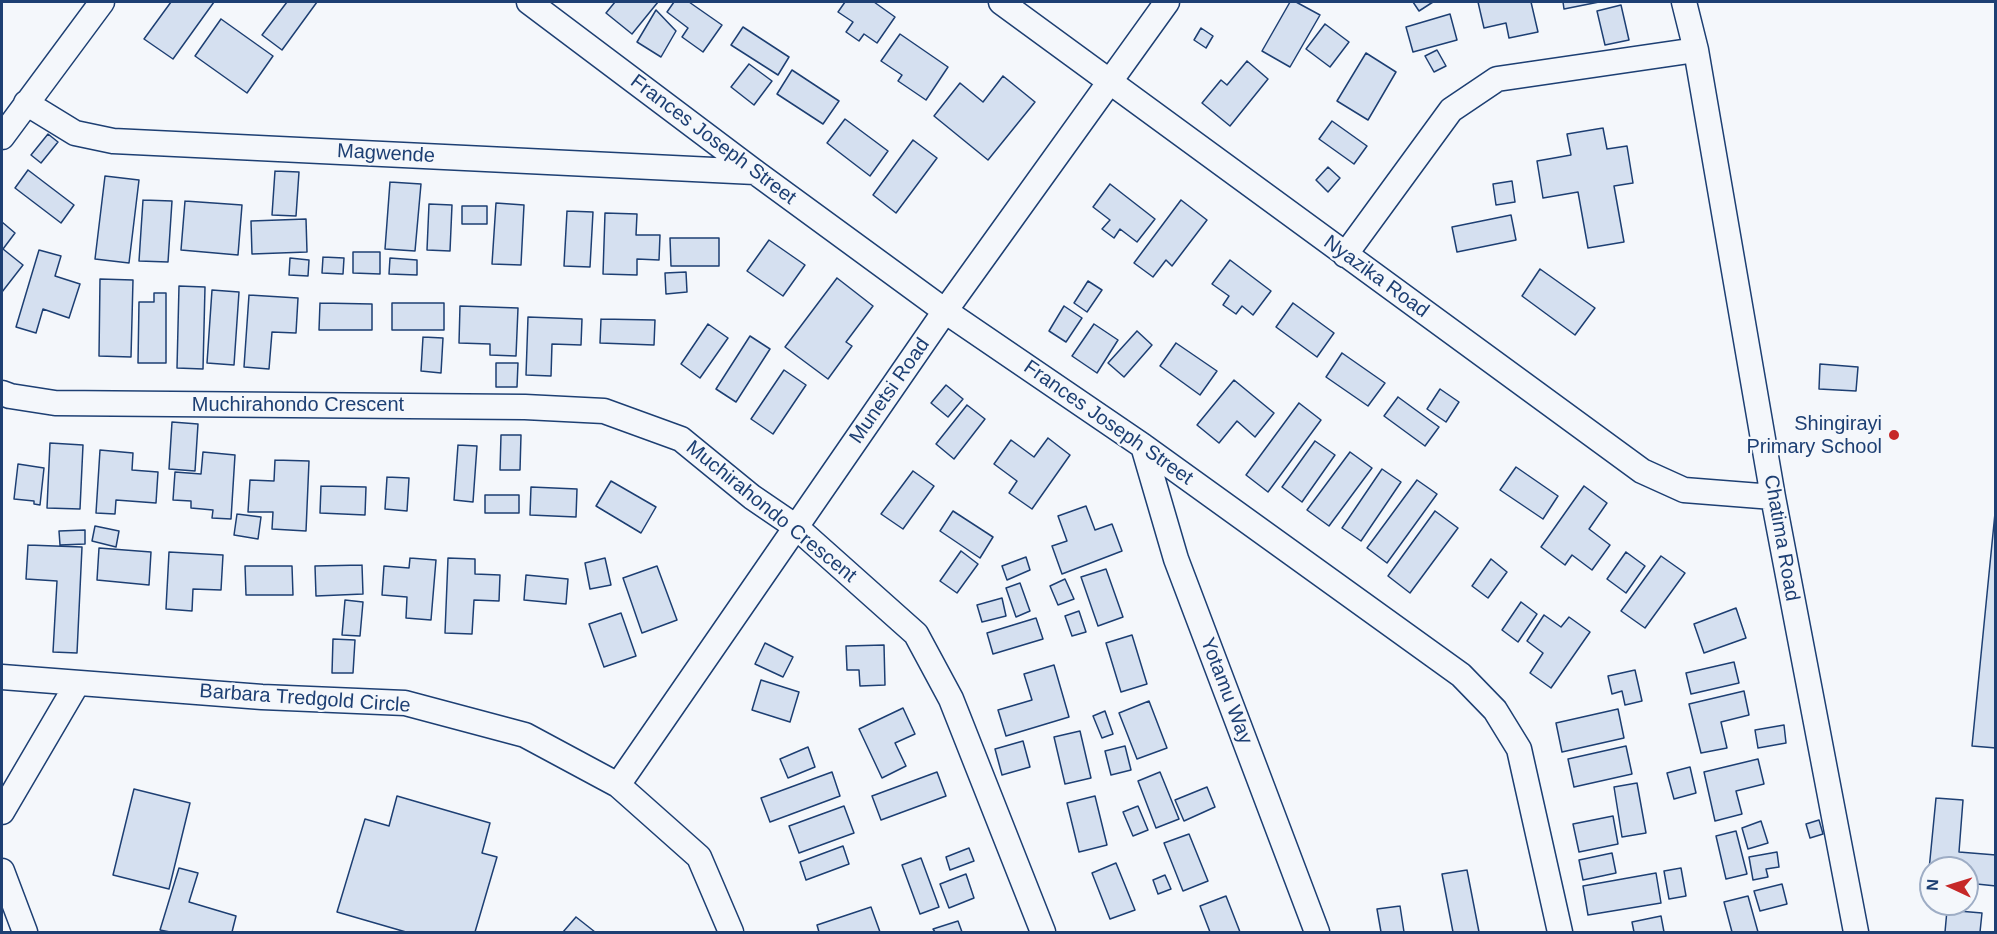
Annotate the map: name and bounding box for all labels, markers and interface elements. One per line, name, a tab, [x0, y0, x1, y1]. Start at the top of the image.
street label: Frances Joseph Street	[625, 70, 801, 210]
street label: Magwende	[337, 139, 435, 169]
street label: Nyazika Road	[1319, 231, 1433, 323]
street label: Munetsi Road	[845, 334, 935, 448]
street label: Frances Joseph Street	[1019, 355, 1197, 491]
street label: Muchirahondo Crescent	[192, 393, 404, 417]
place label: Shingirayi Primary School	[1746, 412, 1882, 459]
marker: Shingirayi Primary School	[1887, 428, 1901, 442]
street label: Muchirahondo Crescent	[681, 436, 861, 588]
street label: Chatima Road	[1758, 473, 1804, 603]
street label: Yotamu Way	[1195, 634, 1257, 748]
street label: Barbara Tredgold Circle	[199, 680, 411, 718]
north arrow	[1919, 856, 1979, 916]
text: N	[1924, 878, 1941, 891]

